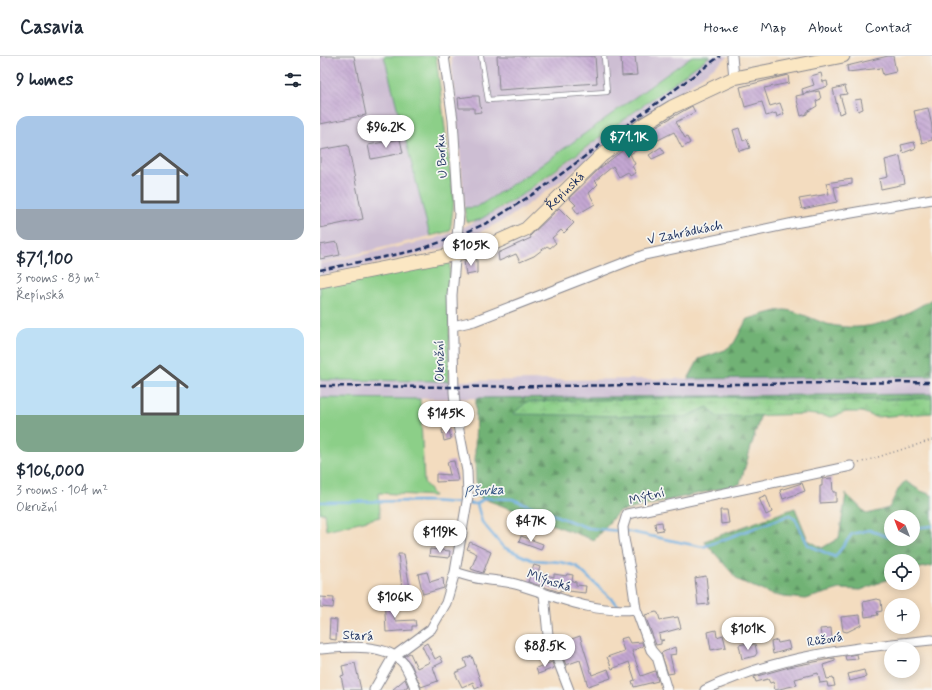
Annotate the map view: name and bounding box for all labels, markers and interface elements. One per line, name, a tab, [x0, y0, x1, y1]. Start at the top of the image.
text: Casavia	[20, 15, 84, 40]
text: Home	[704, 19, 738, 37]
text: Map	[760, 19, 786, 37]
text: About	[808, 19, 843, 37]
text: Contact	[865, 19, 912, 37]
text: 9 homes	[16, 69, 73, 91]
icon: filters	[282, 69, 304, 91]
pin: $96.2K	[353, 115, 419, 149]
text: $96.2K	[366, 119, 406, 136]
pin: $71.1K	[596, 125, 662, 159]
text: $71.1K	[610, 129, 648, 146]
street label: U Borku	[432, 133, 452, 179]
icon: home	[124, 142, 196, 214]
street label: Řepínská	[541, 168, 588, 214]
street label: V Zahrádkách	[646, 217, 724, 249]
pin: $105K	[443, 233, 499, 267]
text: $105K	[452, 237, 490, 254]
text: $71,100	[16, 248, 73, 270]
text: 3 rooms · 83 m²	[16, 270, 100, 287]
text: Řepínská	[16, 287, 64, 304]
street label: Okružní	[431, 340, 449, 382]
icon: home	[124, 354, 196, 426]
pin: $145K	[418, 401, 474, 435]
text: $145K	[427, 405, 465, 422]
text: $106,000	[16, 460, 84, 482]
water label: Pšovka	[463, 481, 505, 501]
text: 3 rooms · 104 m²	[16, 482, 108, 499]
street label: Mýtní	[627, 484, 667, 510]
text: Okružní	[16, 499, 58, 516]
pin: $47K	[507, 509, 555, 543]
north arrow	[884, 510, 920, 546]
map controls	[884, 510, 920, 678]
text: $47K	[516, 513, 546, 530]
pin: $119K	[412, 520, 468, 554]
text: $119K	[422, 524, 458, 541]
button: locate	[884, 554, 920, 590]
street label: Mlýnská	[525, 566, 573, 596]
pin: $106K	[367, 585, 423, 619]
text: $106K	[377, 589, 413, 606]
button: +	[884, 598, 920, 634]
pin: $101K	[720, 617, 776, 651]
text: $101K	[730, 621, 766, 638]
street label: Stará	[342, 627, 374, 645]
street label: Růžová	[806, 628, 844, 652]
pin: $88.5K	[512, 634, 578, 668]
text: $88.5K	[524, 638, 566, 655]
button: −	[884, 642, 920, 678]

